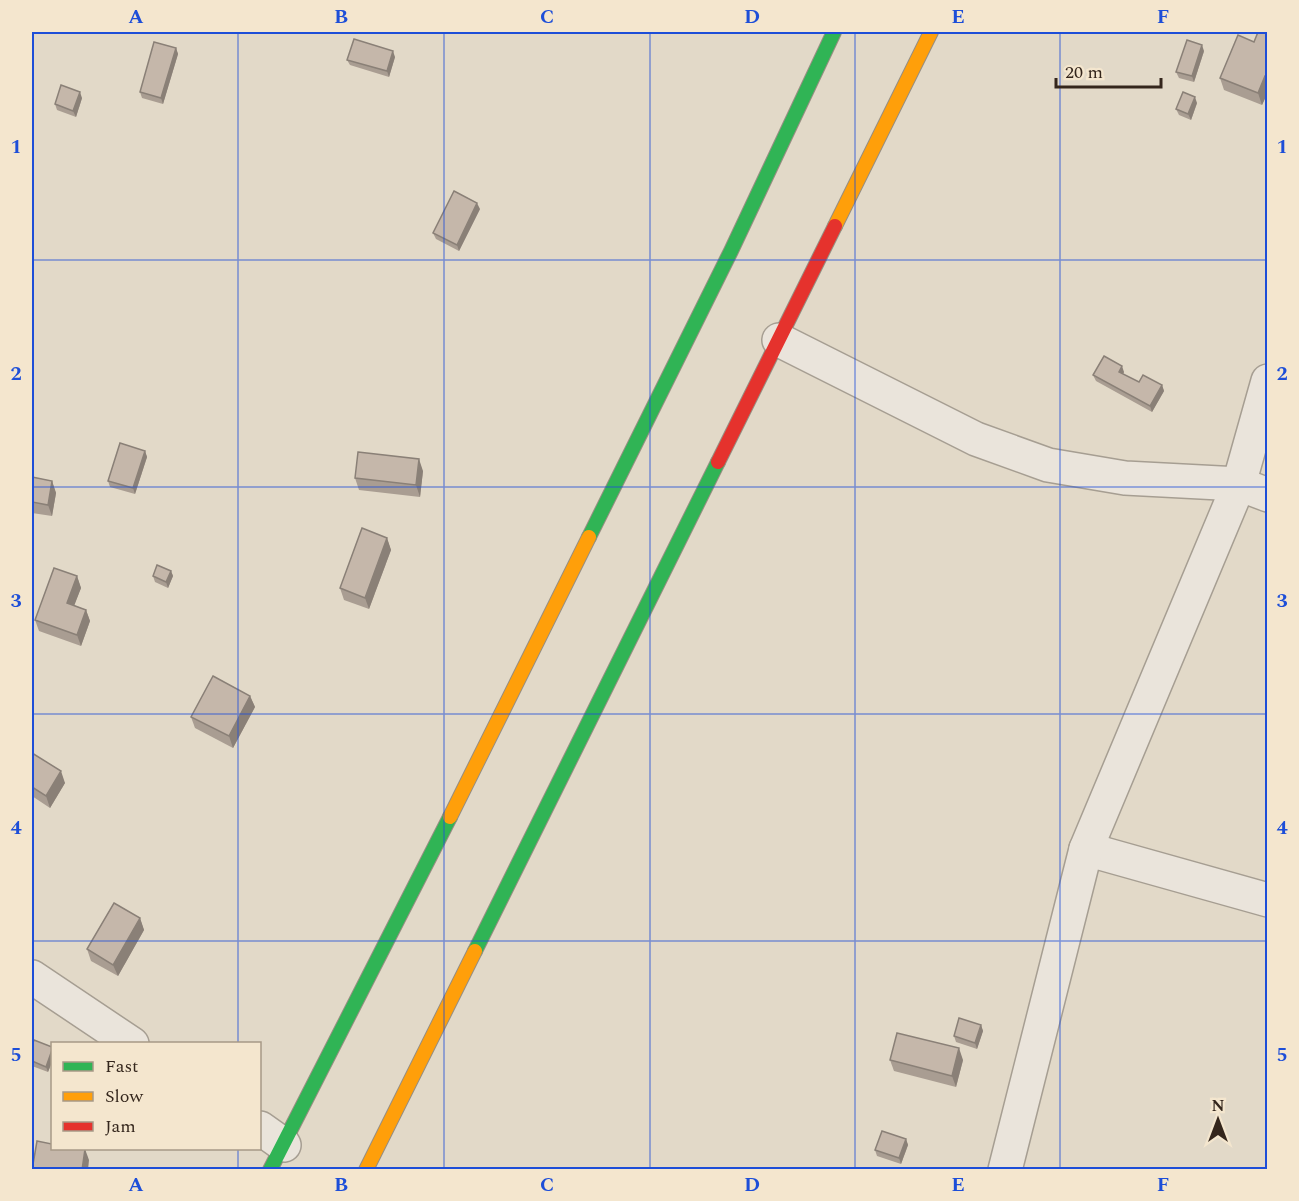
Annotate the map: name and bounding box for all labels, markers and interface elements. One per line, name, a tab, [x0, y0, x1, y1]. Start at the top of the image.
text: A	[128, 2, 144, 32]
text: B	[334, 2, 348, 32]
text: C	[540, 2, 554, 32]
text: D	[744, 2, 760, 32]
text: E	[951, 2, 965, 32]
text: F	[1157, 2, 1169, 32]
scale bar	[1056, 51, 1161, 89]
text: 20 m	[1065, 59, 1103, 86]
text: 1	[10, 132, 22, 162]
text: 1	[1276, 132, 1288, 162]
text: 2	[10, 359, 22, 389]
text: 2	[1276, 359, 1288, 389]
text: 3	[10, 586, 22, 616]
text: 3	[1276, 586, 1288, 616]
text: 4	[10, 813, 22, 843]
text: 4	[1276, 813, 1288, 843]
text: 5	[10, 1040, 22, 1070]
text: 5	[1276, 1040, 1288, 1070]
legend	[51, 1042, 261, 1150]
text: Fast	[105, 1053, 138, 1080]
text: Slow	[105, 1083, 144, 1110]
north arrow	[1188, 1090, 1248, 1150]
text: N	[1211, 1094, 1225, 1118]
text: Jam	[105, 1113, 136, 1140]
text: A	[128, 1170, 144, 1200]
text: B	[334, 1170, 348, 1200]
text: C	[540, 1170, 554, 1200]
text: D	[744, 1170, 760, 1200]
text: E	[951, 1170, 965, 1200]
text: F	[1157, 1170, 1169, 1200]

